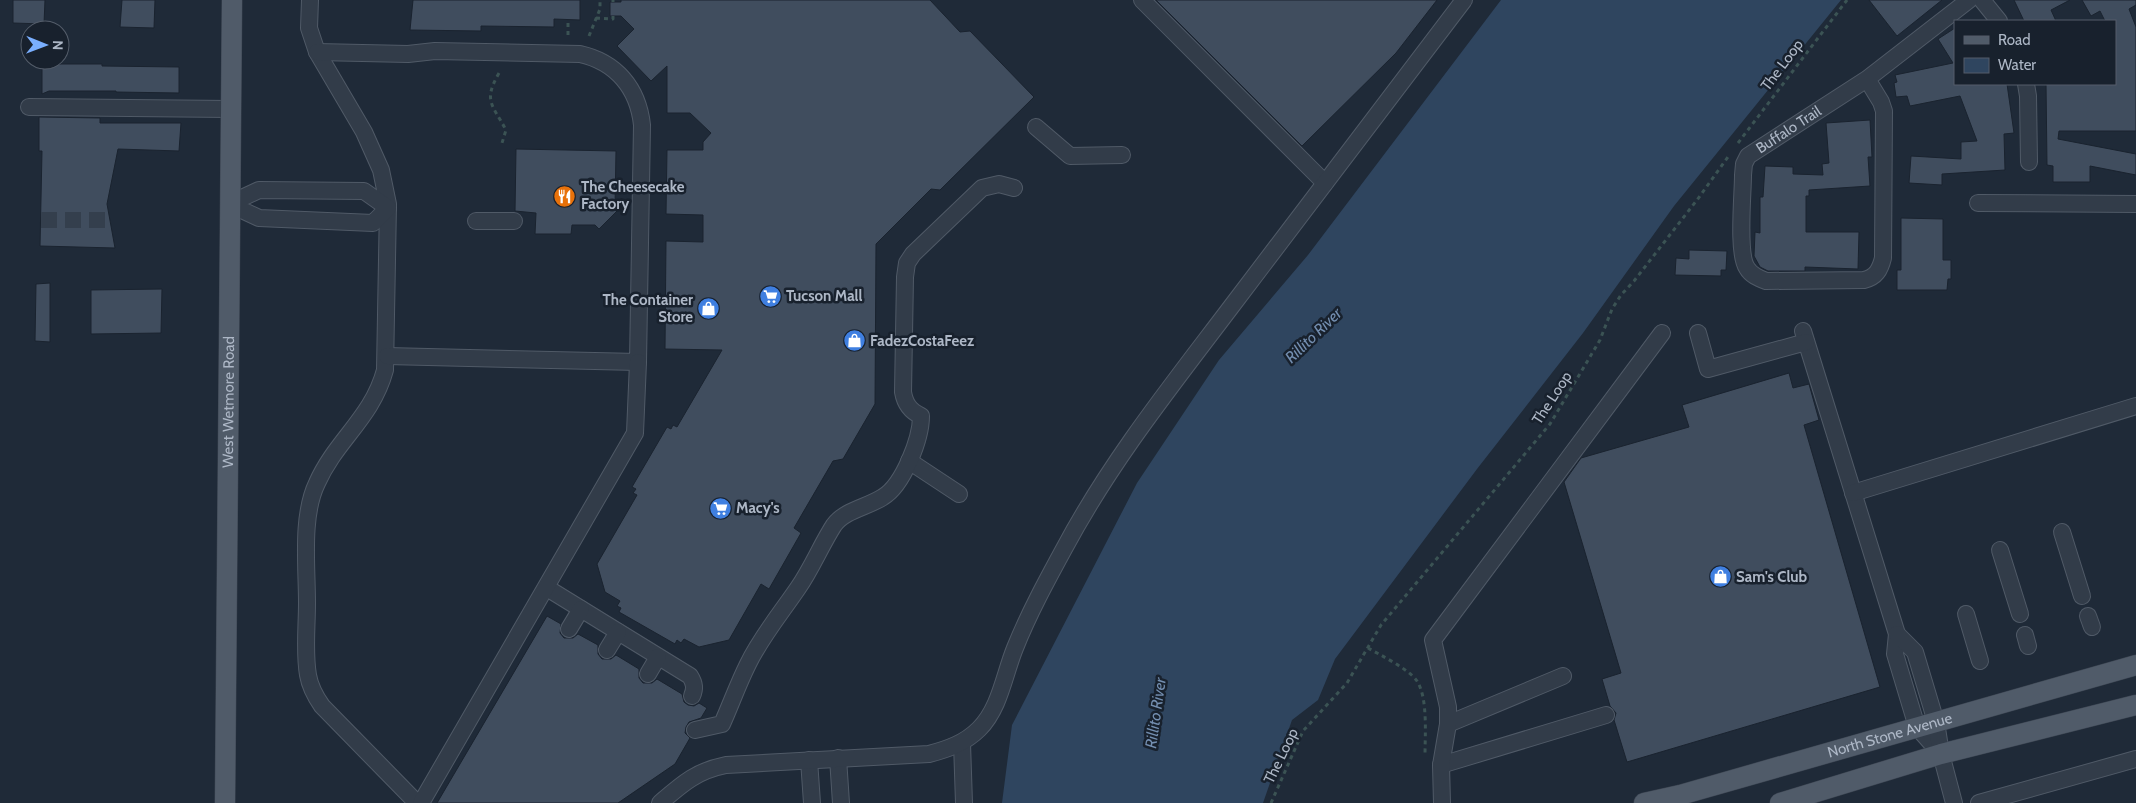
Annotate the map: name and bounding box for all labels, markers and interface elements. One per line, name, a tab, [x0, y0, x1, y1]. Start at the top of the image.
north arrow	[20, 20, 70, 70]
legend	[1954, 20, 2116, 85]
text: Road	[1998, 31, 2031, 49]
street label: The Loop	[1757, 36, 1807, 94]
text: N	[49, 40, 67, 50]
text: Water	[1998, 56, 2036, 74]
street label: Buffalo Trail	[1753, 102, 1825, 157]
place label: The Cheesecake Factory	[581, 178, 685, 213]
restaurant icon: The Cheesecake Factory	[553, 184, 577, 208]
supermarket icon: Tucson Mall	[758, 284, 782, 308]
place label: Tucson Mall	[786, 287, 863, 305]
place label: The Container Store	[602, 291, 693, 326]
shop icon: The Container Store	[697, 297, 721, 321]
water label: Rillito River	[1281, 303, 1346, 367]
shop icon: FadezCostaFeez	[842, 329, 866, 353]
place label: FadezCostaFeez	[870, 332, 974, 350]
street label: West Wetmore Road	[219, 336, 238, 468]
street label: The Loop	[1528, 368, 1576, 428]
supermarket icon: Macy's	[708, 496, 732, 520]
place label: Macy's	[736, 499, 780, 517]
shop icon: Sam's Club	[1708, 565, 1732, 589]
place label: Sam's Club	[1736, 568, 1808, 586]
water label: Rillito River	[1141, 675, 1170, 750]
street label: North Stone Avenue	[1825, 709, 1954, 762]
street label: The Loop	[1260, 725, 1302, 787]

